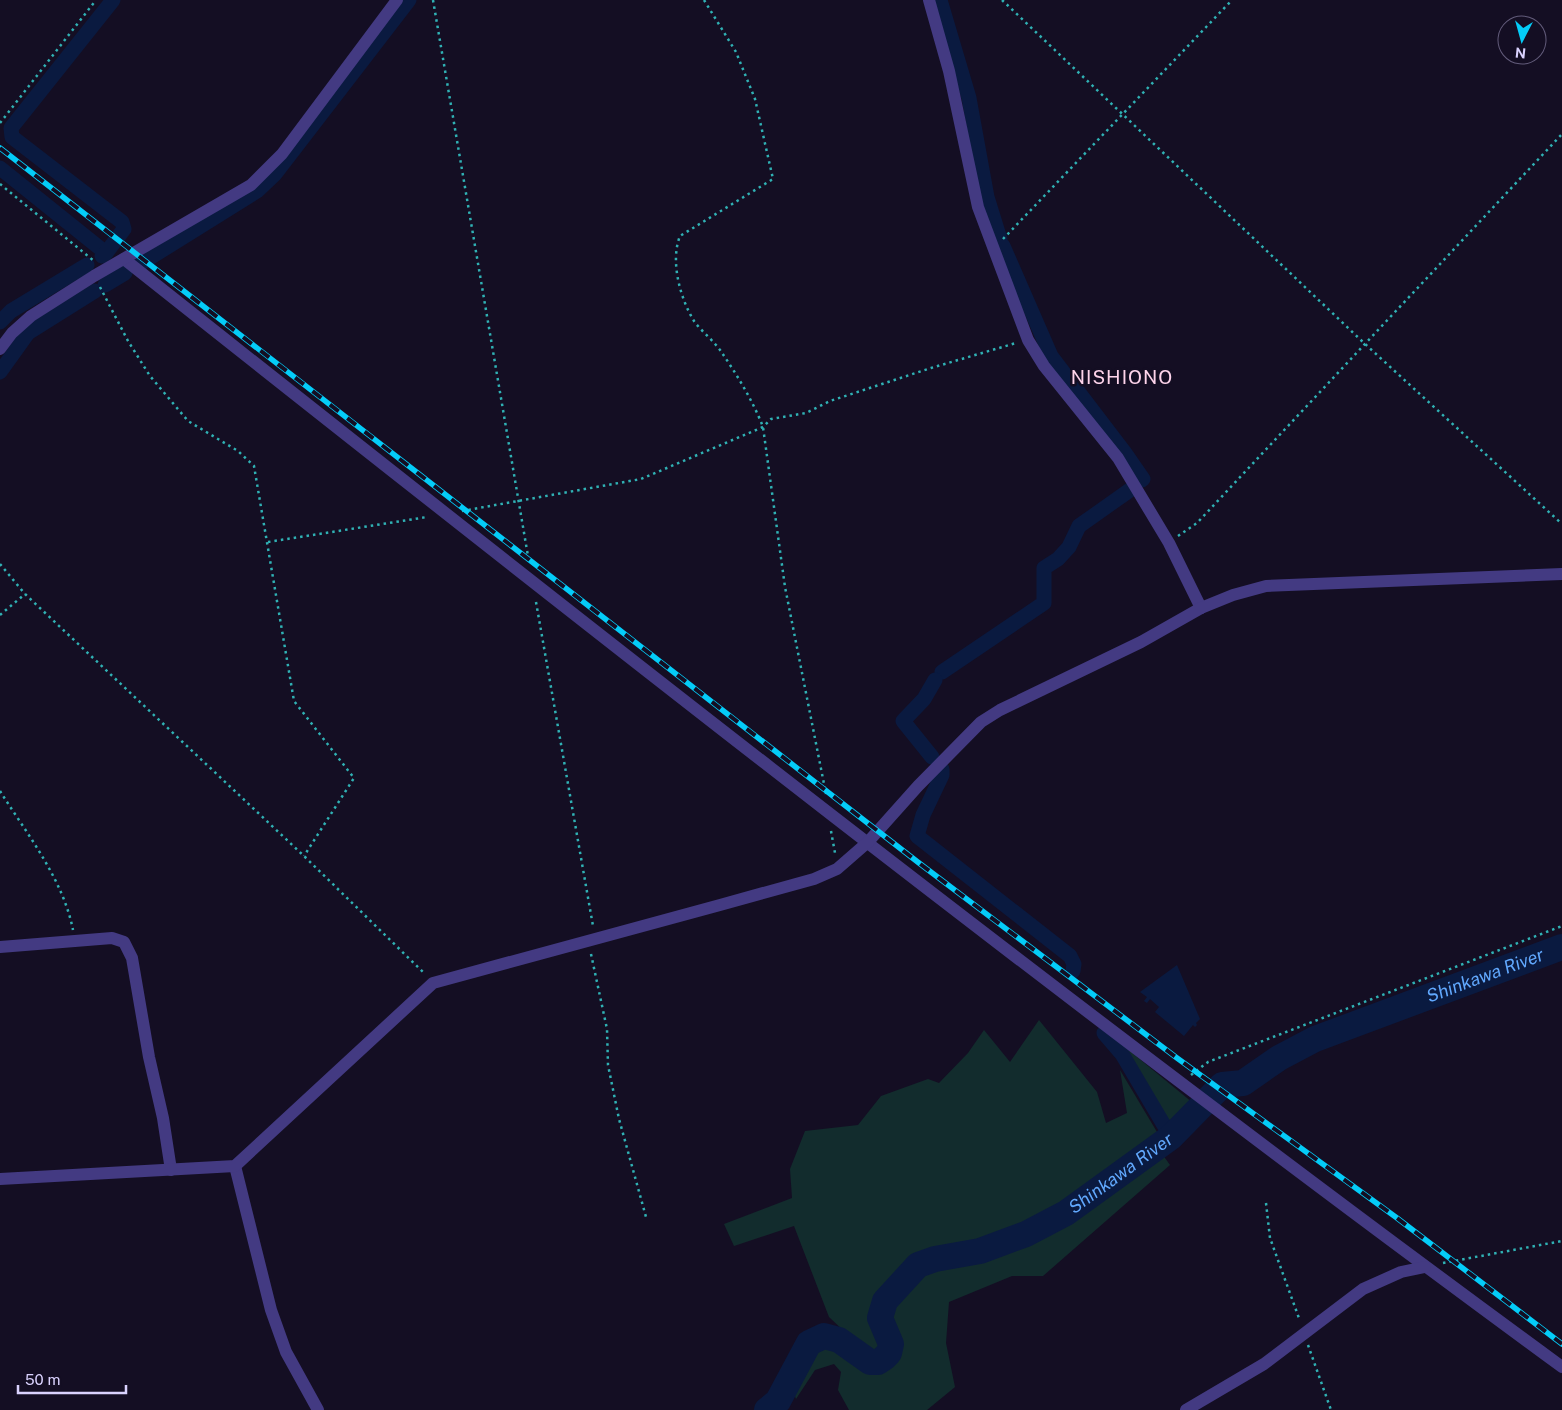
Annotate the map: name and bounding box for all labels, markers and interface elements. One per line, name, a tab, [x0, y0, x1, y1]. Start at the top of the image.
north arrow	[1497, 15, 1547, 65]
text: N	[1514, 44, 1527, 61]
district label: NISHIONO	[1071, 366, 1173, 388]
water label: Shinkawa River	[1423, 944, 1547, 1007]
water label: Shinkawa River	[1064, 1128, 1177, 1218]
scale bar	[18, 1362, 125, 1394]
text: 50 m	[25, 1371, 60, 1388]

